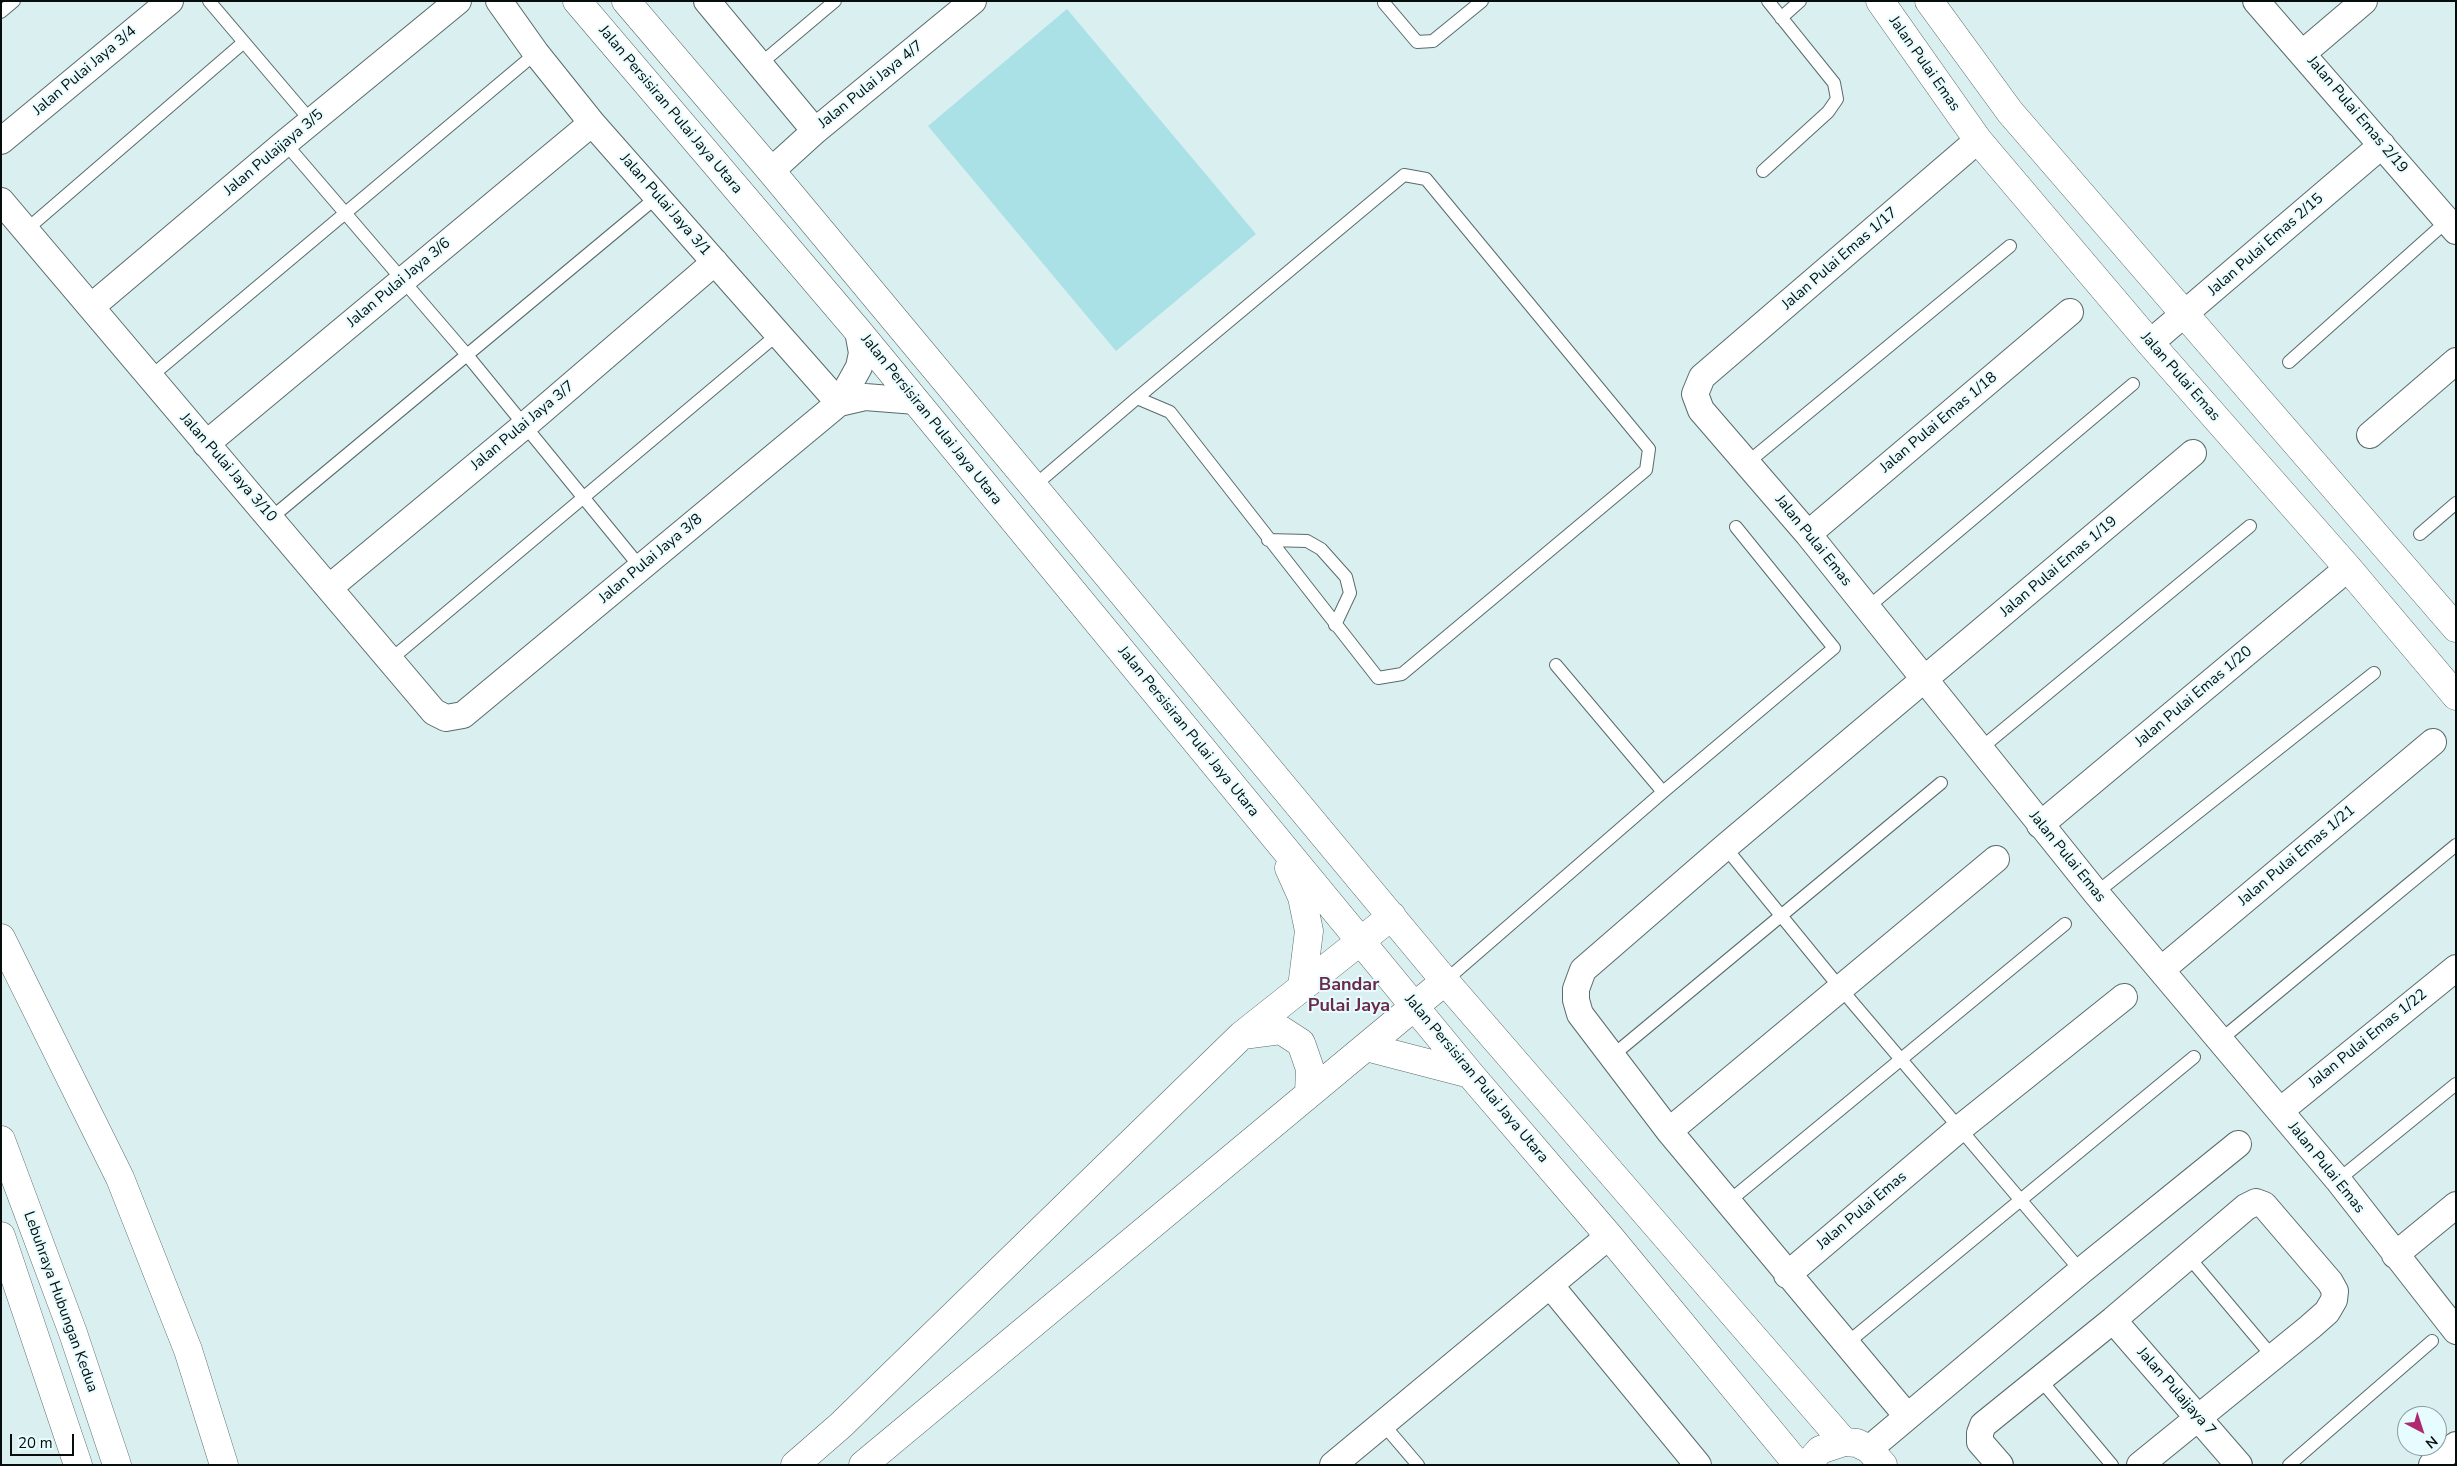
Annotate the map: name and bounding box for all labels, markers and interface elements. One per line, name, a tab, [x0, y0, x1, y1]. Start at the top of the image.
street label: Jalan Pulai Emas	[1885, 13, 1963, 115]
street label: Jalan Pulai Jaya 3/4	[30, 22, 140, 120]
street label: Jalan Persisiran Pulai Jaya Utara	[594, 22, 746, 198]
street label: Jalan Pulai Jaya 4/7	[815, 37, 927, 133]
street label: Jalan Pulai Emas 2/19	[2303, 53, 2411, 177]
street label: Jalan Pulaijaya 3/5	[221, 106, 327, 200]
street label: Jalan Pulai Jaya 3/1	[616, 150, 714, 260]
street label: Jalan Pulai Emas 2/15	[2205, 190, 2327, 300]
street label: Jalan Pulai Emas 1/17	[1779, 204, 1901, 314]
street label: Jalan Pulai Jaya 3/6	[344, 234, 454, 332]
street label: Jalan Pulai Emas	[2137, 329, 2223, 425]
street label: Jalan Persisiran Pulai Jaya Utara	[857, 331, 1005, 509]
street label: Jalan Pulai Emas 1/18	[1877, 369, 2001, 477]
street label: Jalan Pulai Jaya 3/7	[468, 377, 578, 475]
street label: Jalan Pulai Jaya 3/10	[176, 410, 280, 526]
street label: Jalan Pulai Emas	[1771, 492, 1855, 590]
street label: Jalan Pulai Jaya 3/8	[596, 510, 706, 608]
street label: Jalan Pulai Emas 1/19	[1997, 513, 2121, 621]
street label: Jalan Persisiran Pulai Jaya Utara	[1114, 643, 1262, 821]
street label: Jalan Pulai Emas 1/20	[2132, 643, 2256, 751]
street label: Jalan Pulai Emas 1/21	[2235, 802, 2359, 910]
street label: Jalan Pulai Emas	[2025, 808, 2109, 906]
district label: Bandar Pulai Jaya	[1308, 975, 1390, 1018]
street label: Jalan Pulai Emas 1/22	[2305, 986, 2431, 1092]
street label: Jalan Persisiran Pulai Jaya Utara	[1400, 991, 1552, 1167]
street label: Jalan Pulai Emas	[2284, 1119, 2368, 1217]
street label: Jalan Pulai Emas	[1813, 1168, 1911, 1254]
street label: Lebuhraya Hubungan Kedua	[19, 1209, 101, 1395]
street label: Jalan Pulaijaya 7	[2133, 1344, 2219, 1440]
north arrow	[2397, 1406, 2447, 1456]
scale bar	[12, 1424, 76, 1456]
text: N	[2421, 1431, 2441, 1453]
text: 20 m	[18, 1433, 53, 1453]

